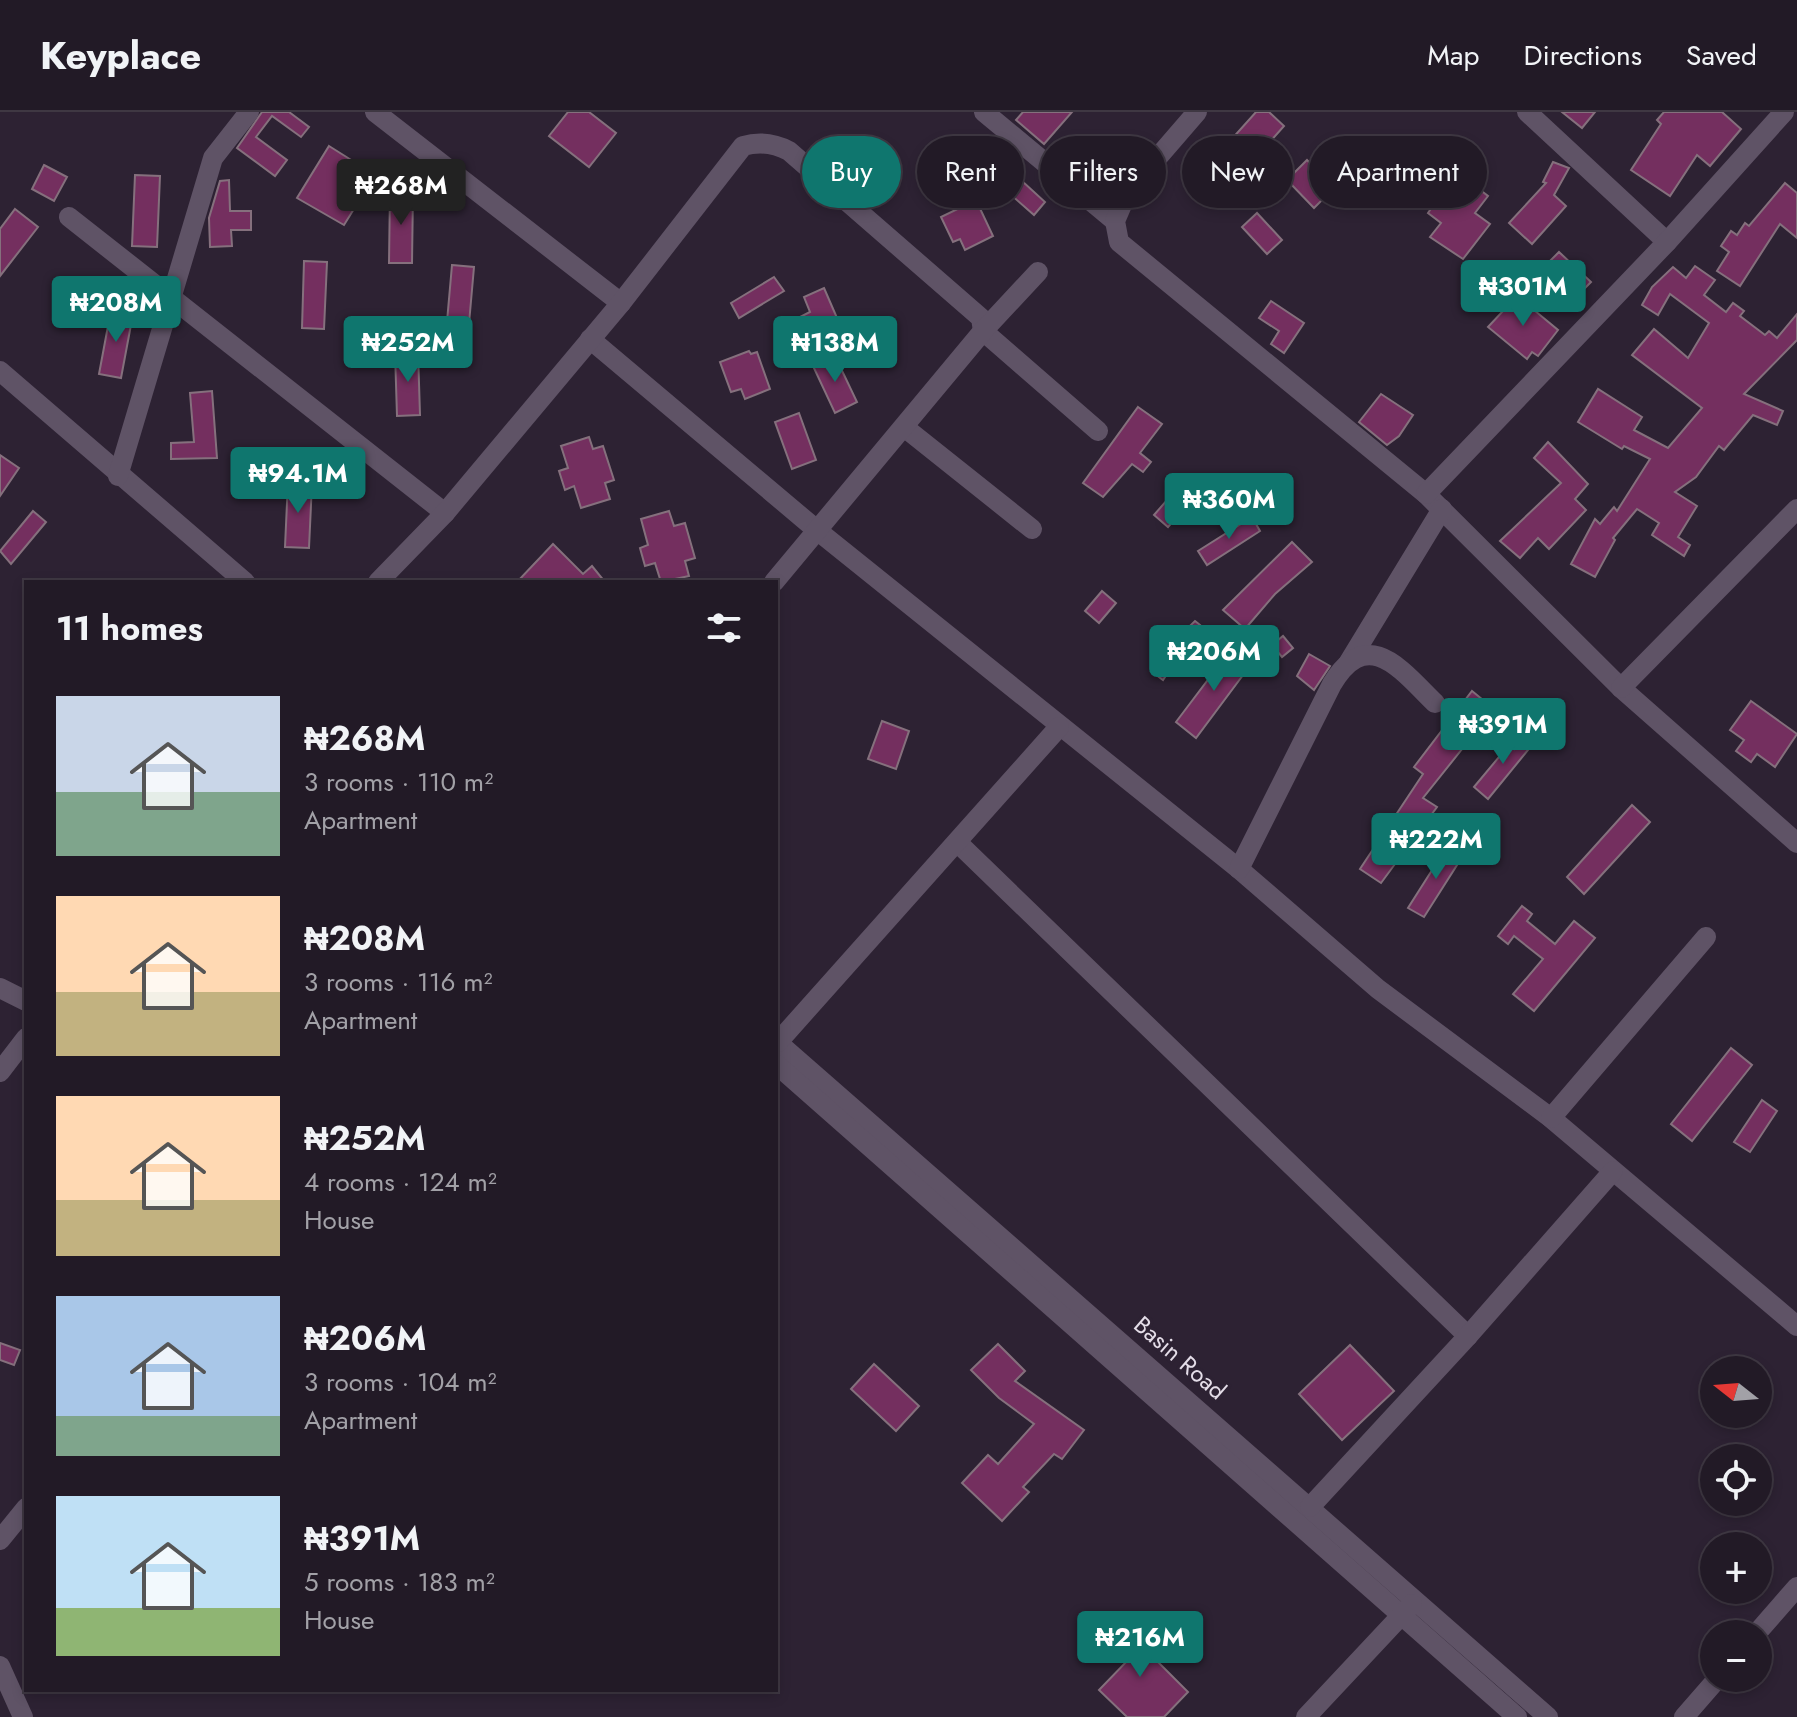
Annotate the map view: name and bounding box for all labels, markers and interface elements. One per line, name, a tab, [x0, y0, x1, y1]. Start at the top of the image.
text: Keyplace	[40, 28, 201, 83]
text: Map	[1427, 35, 1479, 76]
text: Directions	[1523, 35, 1642, 76]
text: Saved	[1686, 35, 1757, 76]
chip: Buy	[802, 136, 901, 208]
chip: Rent	[917, 136, 1024, 208]
chip: Filters	[1040, 136, 1166, 208]
chip: New	[1182, 136, 1293, 208]
chip: Apartment	[1309, 136, 1487, 208]
pin: ₦268M	[345, 159, 457, 227]
text: ₦268M	[355, 166, 447, 204]
pin: ₦301M	[1467, 260, 1579, 328]
text: ₦301M	[1479, 267, 1567, 305]
pin: ₦208M	[60, 276, 172, 344]
text: ₦208M	[70, 283, 162, 321]
pin: ₦252M	[352, 316, 464, 384]
pin: ₦138M	[779, 316, 891, 384]
text: ₦252M	[362, 323, 454, 361]
text: ₦138M	[791, 323, 879, 361]
pin: ₦94.1M	[233, 447, 363, 515]
text: ₦94.1M	[248, 454, 348, 492]
pin: ₦360M	[1173, 473, 1285, 541]
text: ₦360M	[1183, 480, 1275, 518]
text: 11 homes	[56, 604, 203, 653]
icon: filters	[702, 606, 746, 650]
pin: ₦206M	[1158, 625, 1270, 693]
text: ₦206M	[1167, 632, 1261, 670]
pin: ₦391M	[1447, 698, 1559, 766]
text: ₦391M	[1459, 705, 1547, 743]
text: ₦268M	[304, 714, 425, 763]
icon: home	[120, 728, 216, 824]
text: 3 rooms · 110 m²	[304, 763, 493, 801]
text: Apartment	[304, 801, 417, 839]
pin: ₦222M	[1380, 813, 1492, 881]
text: ₦222M	[1389, 820, 1483, 858]
text: ₦208M	[304, 914, 425, 963]
icon: home	[120, 928, 216, 1024]
text: 3 rooms · 116 m²	[304, 963, 493, 1001]
text: Apartment	[304, 1001, 417, 1039]
text: ₦252M	[304, 1114, 425, 1163]
icon: home	[120, 1128, 216, 1224]
text: 4 rooms · 124 m²	[304, 1163, 497, 1201]
text: House	[304, 1201, 374, 1239]
street label: Basin Road	[1126, 1308, 1234, 1408]
text: ₦206M	[304, 1314, 426, 1363]
icon: home	[120, 1328, 216, 1424]
north arrow	[1700, 1356, 1772, 1428]
map controls	[1700, 1356, 1772, 1692]
text: 3 rooms · 104 m²	[304, 1363, 497, 1401]
text: Apartment	[304, 1401, 417, 1439]
button: locate	[1700, 1444, 1772, 1516]
text: ₦391M	[304, 1514, 420, 1563]
icon: home	[120, 1528, 216, 1624]
button: +	[1700, 1532, 1772, 1604]
text: 5 rooms · 183 m²	[304, 1563, 495, 1601]
text: House	[304, 1601, 374, 1639]
pin: ₦216M	[1084, 1611, 1196, 1679]
text: ₦216M	[1095, 1618, 1185, 1656]
button: −	[1700, 1620, 1772, 1692]

